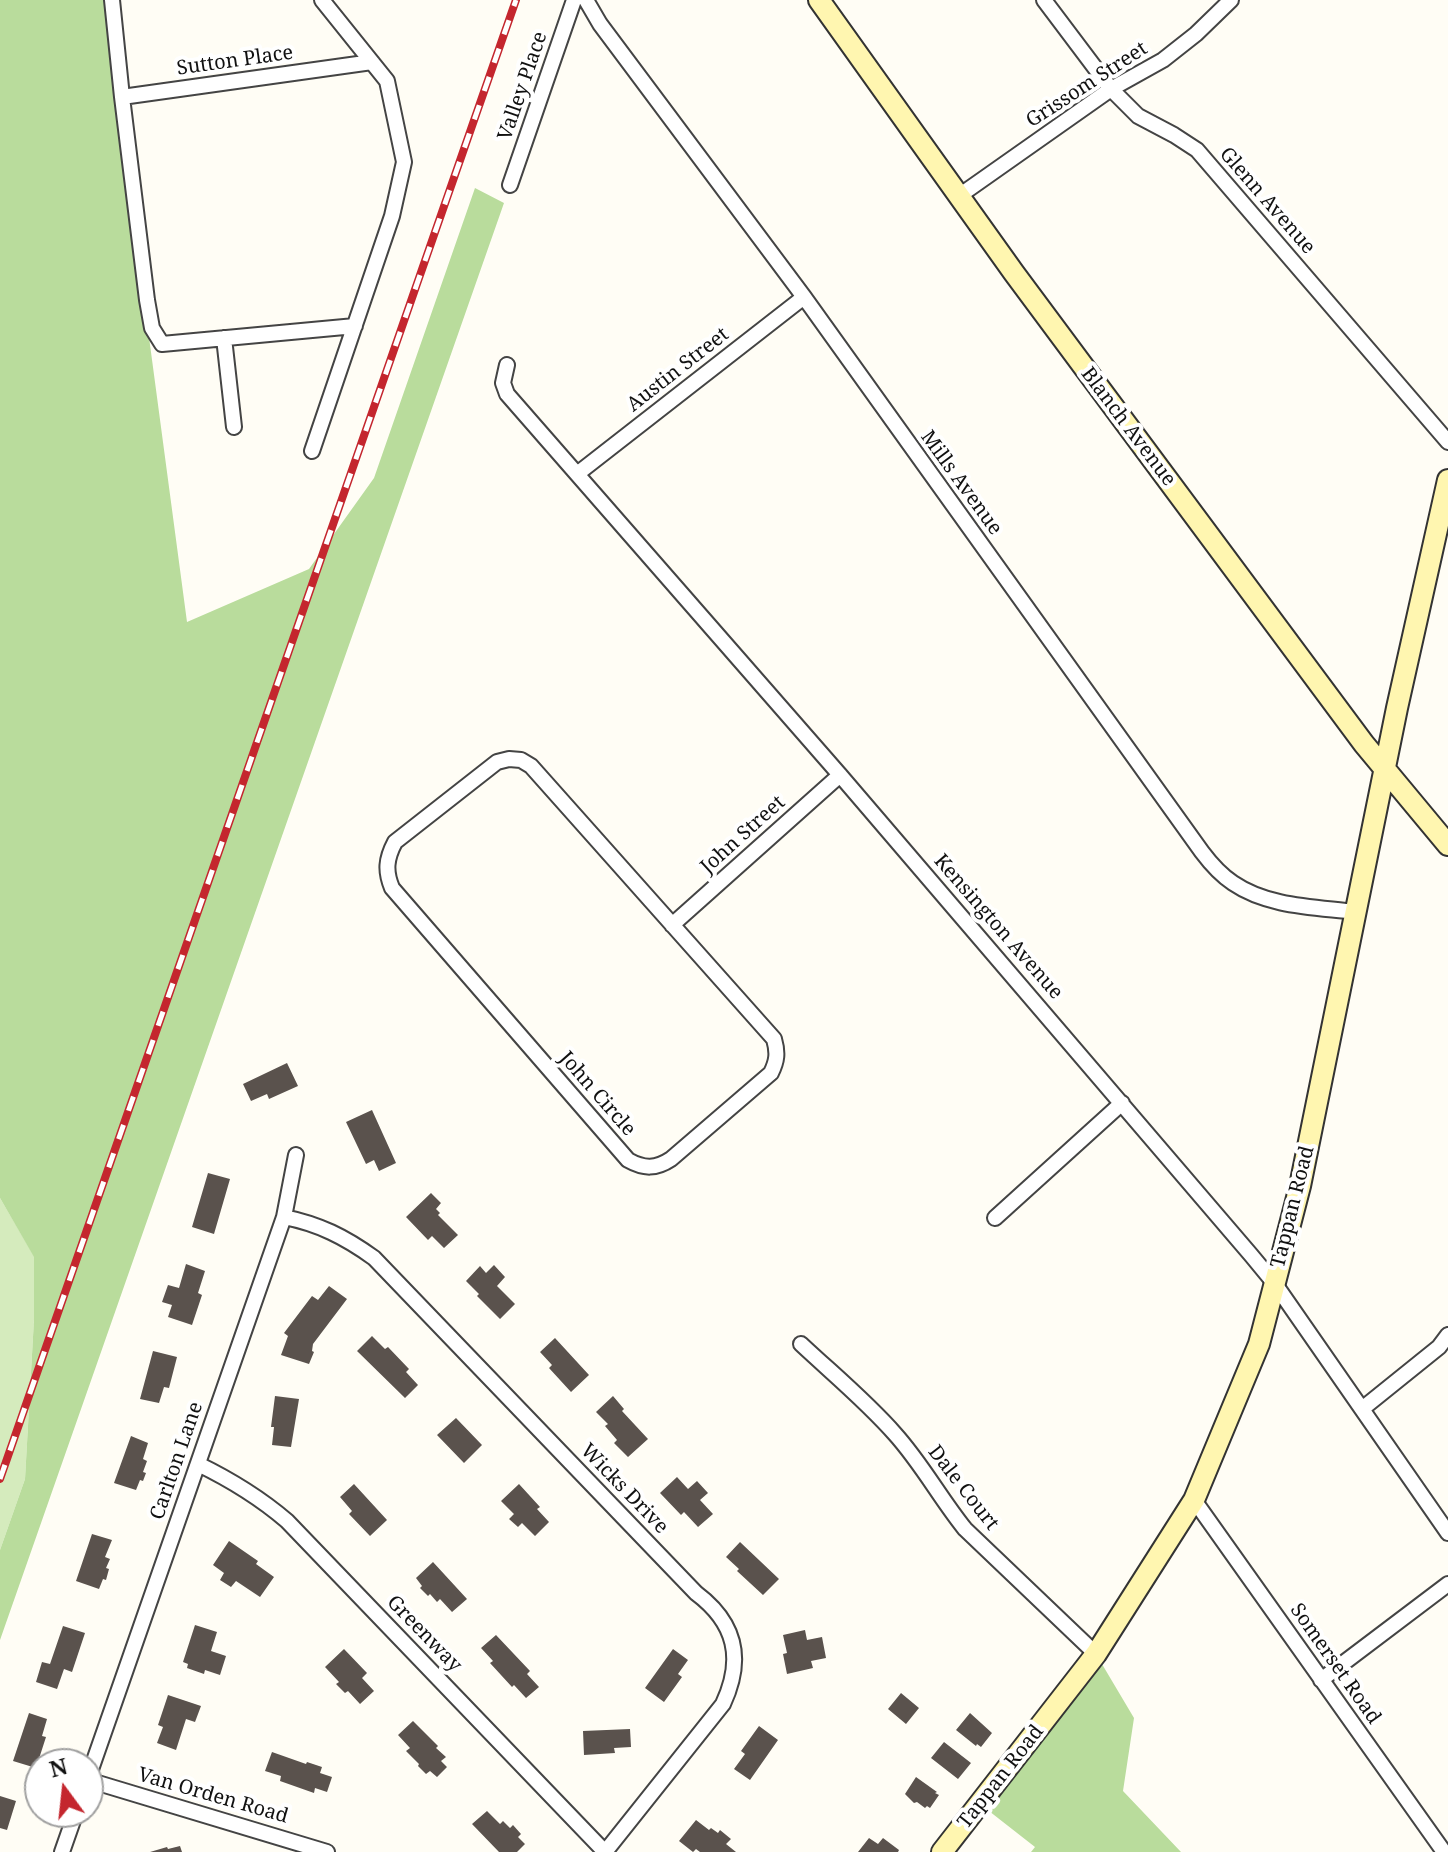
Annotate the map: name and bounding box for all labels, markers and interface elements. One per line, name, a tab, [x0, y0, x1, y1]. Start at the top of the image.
street label: Valley Place	[493, 29, 553, 143]
street label: Grissom Street	[1022, 37, 1152, 133]
street label: Sutton Place	[175, 41, 295, 81]
street label: Glenn Avenue	[1214, 143, 1320, 259]
street label: Austin Street	[622, 323, 734, 417]
street label: Blanch Avenue	[1075, 363, 1181, 491]
street label: Mills Avenue	[915, 426, 1007, 540]
street label: John Street	[696, 791, 790, 879]
street label: Kensington Avenue	[928, 850, 1068, 1004]
street label: John Circle	[554, 1047, 640, 1141]
street label: Tappan Road	[1266, 1143, 1320, 1271]
street label: Carlton Lane	[146, 1399, 208, 1523]
street label: Wicks Drive	[575, 1439, 673, 1539]
street label: Dale Court	[922, 1441, 1004, 1535]
street label: Greenway	[382, 1591, 466, 1677]
street label: Somerset Road	[1285, 1599, 1385, 1729]
street label: Tappan Road	[953, 1720, 1049, 1834]
north arrow	[24, 1748, 104, 1828]
text: N	[46, 1750, 71, 1783]
street label: Van Orden Road	[135, 1763, 291, 1829]

